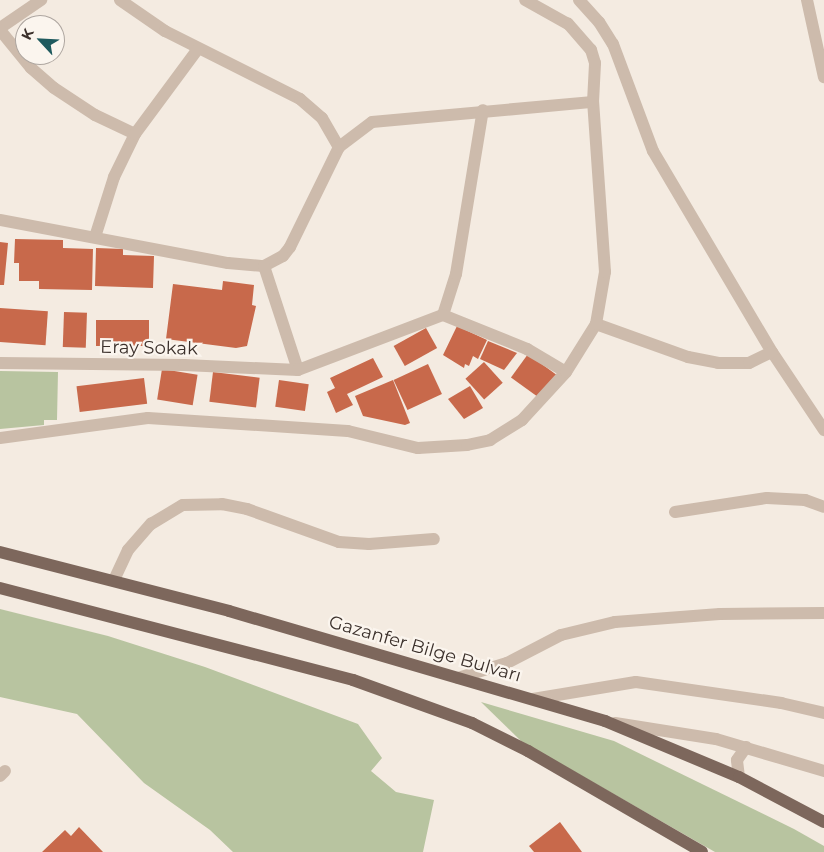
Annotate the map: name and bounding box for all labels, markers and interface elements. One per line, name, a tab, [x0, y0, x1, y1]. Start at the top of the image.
north arrow	[15, 15, 65, 65]
text: K	[17, 26, 38, 43]
street label: Eray Sokak	[100, 336, 198, 360]
street label: Gazanfer Bilge Bulvarı	[326, 611, 524, 687]

